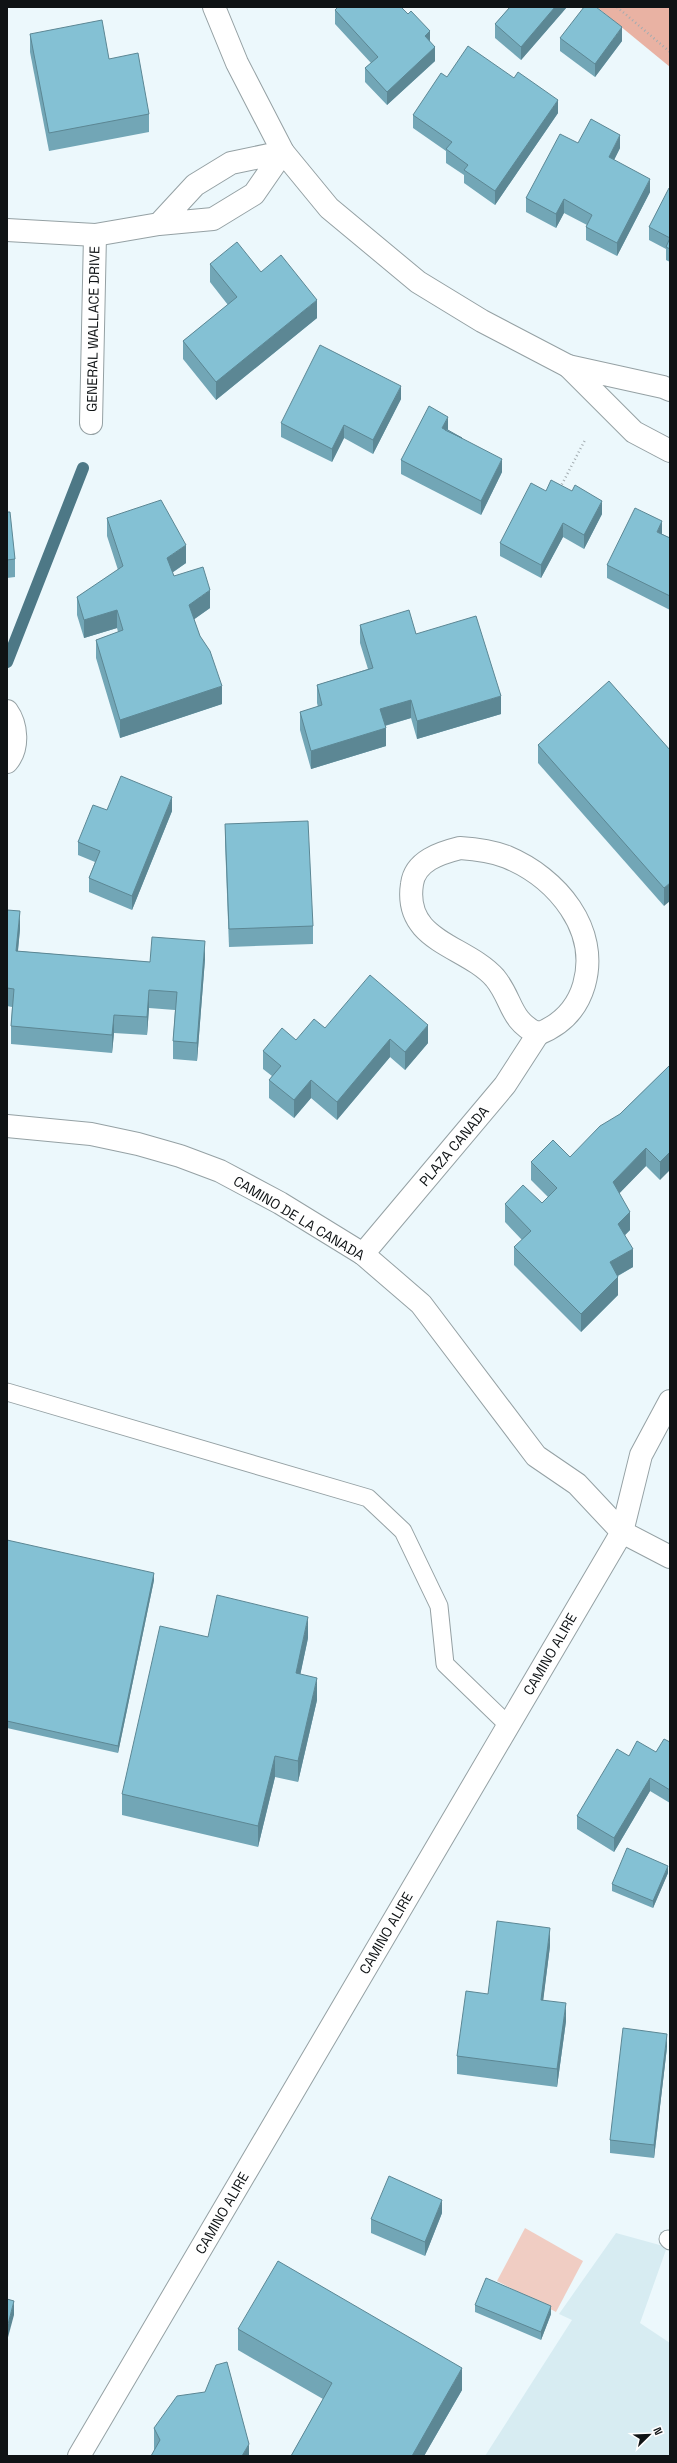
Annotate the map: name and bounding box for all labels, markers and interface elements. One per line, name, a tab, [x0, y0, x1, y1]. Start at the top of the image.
street label: GENERAL WALLACE DRIVE	[83, 246, 103, 412]
street label: PLAZA CANADA	[415, 1102, 493, 1190]
street label: CAMINO DE LA CANADA	[230, 1172, 368, 1264]
street label: CAMINO ALIRE	[519, 1610, 581, 1698]
street label: CAMINO ALIRE	[355, 1889, 417, 1977]
street label: CAMINO ALIRE	[191, 2169, 253, 2257]
north arrow	[629, 2415, 669, 2455]
text: N	[650, 2425, 666, 2437]

